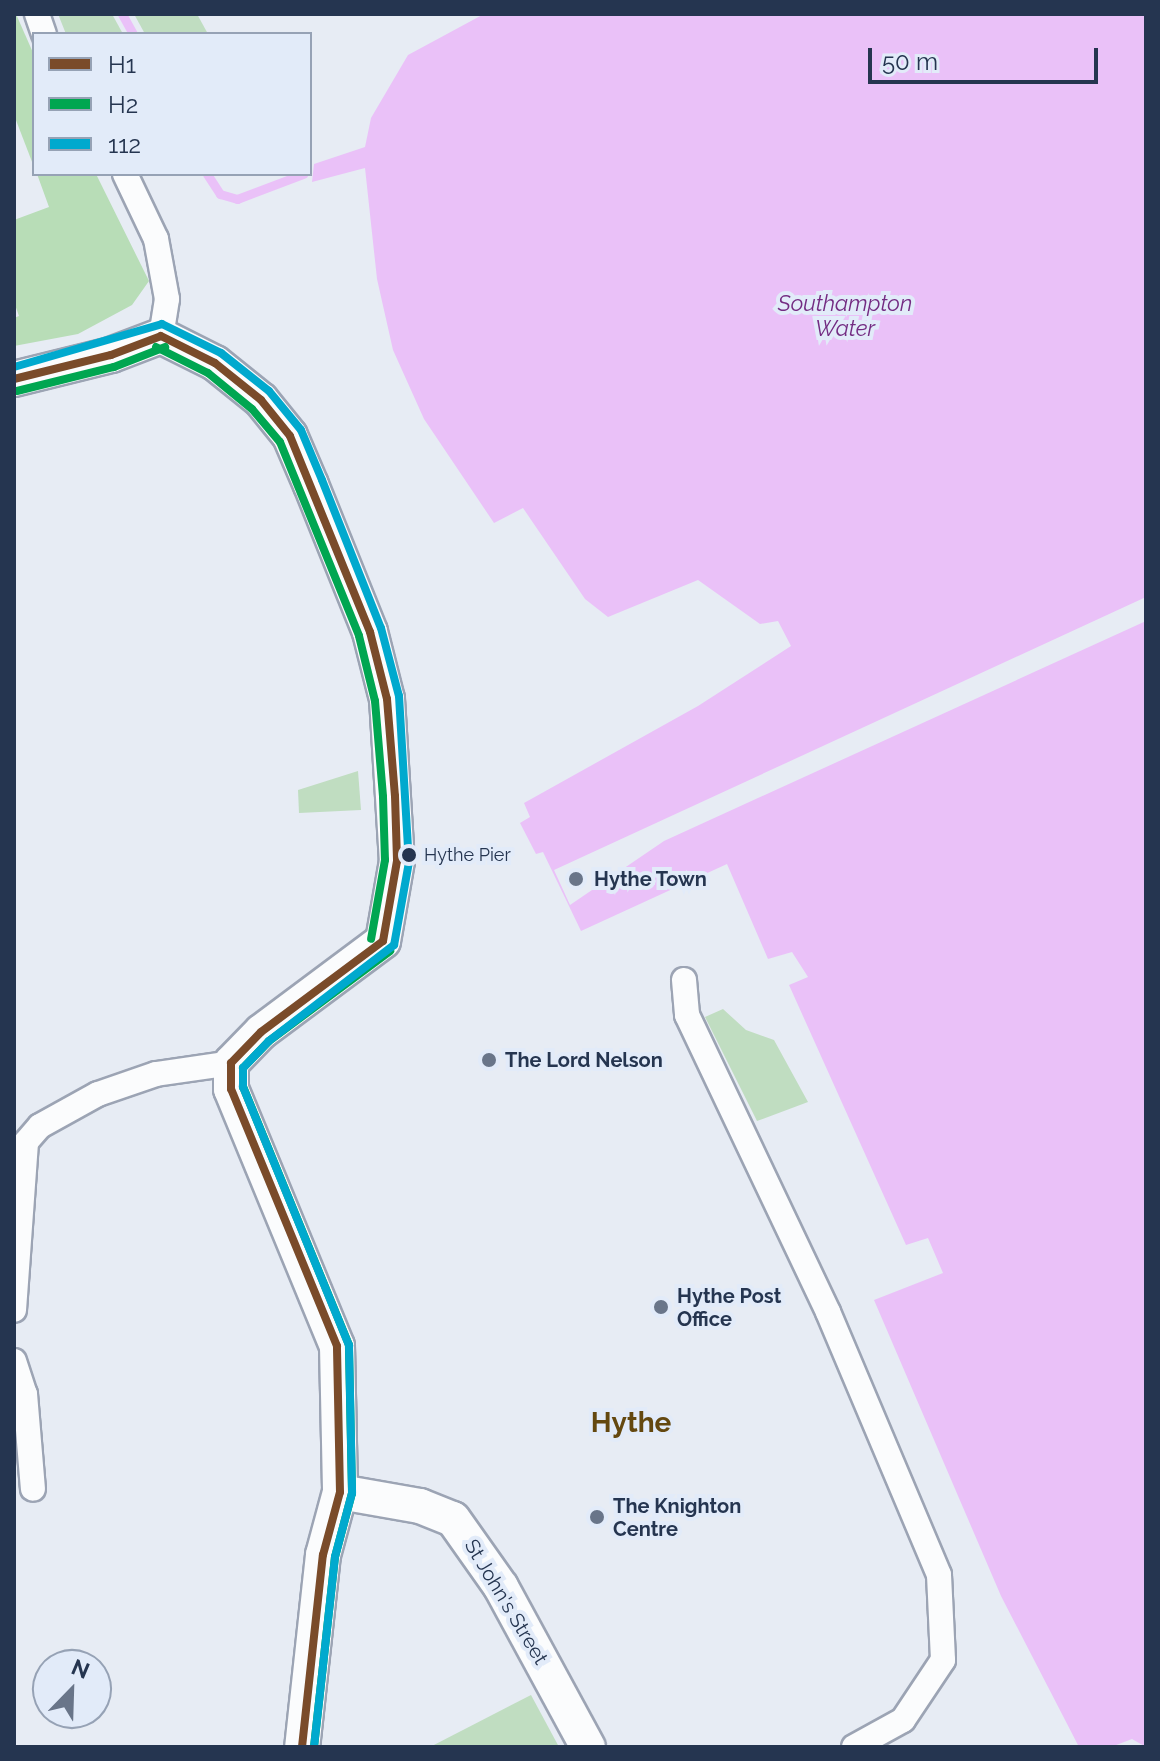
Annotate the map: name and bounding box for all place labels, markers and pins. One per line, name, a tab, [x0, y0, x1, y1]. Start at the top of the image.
place label: Hythe Pier	[424, 844, 511, 866]
marker: Hythe Pier	[401, 847, 417, 863]
place label: Hythe Town	[594, 867, 707, 891]
marker: Hythe Town	[565, 868, 587, 890]
place label: The Lord Nelson	[505, 1048, 663, 1072]
marker: The Lord Nelson	[480, 1051, 498, 1069]
place label: Hythe Post Office	[677, 1284, 781, 1331]
marker: Hythe Post Office	[652, 1298, 670, 1316]
place label: The Knighton Centre	[613, 1494, 741, 1541]
marker: The Knighton Centre	[588, 1508, 606, 1526]

